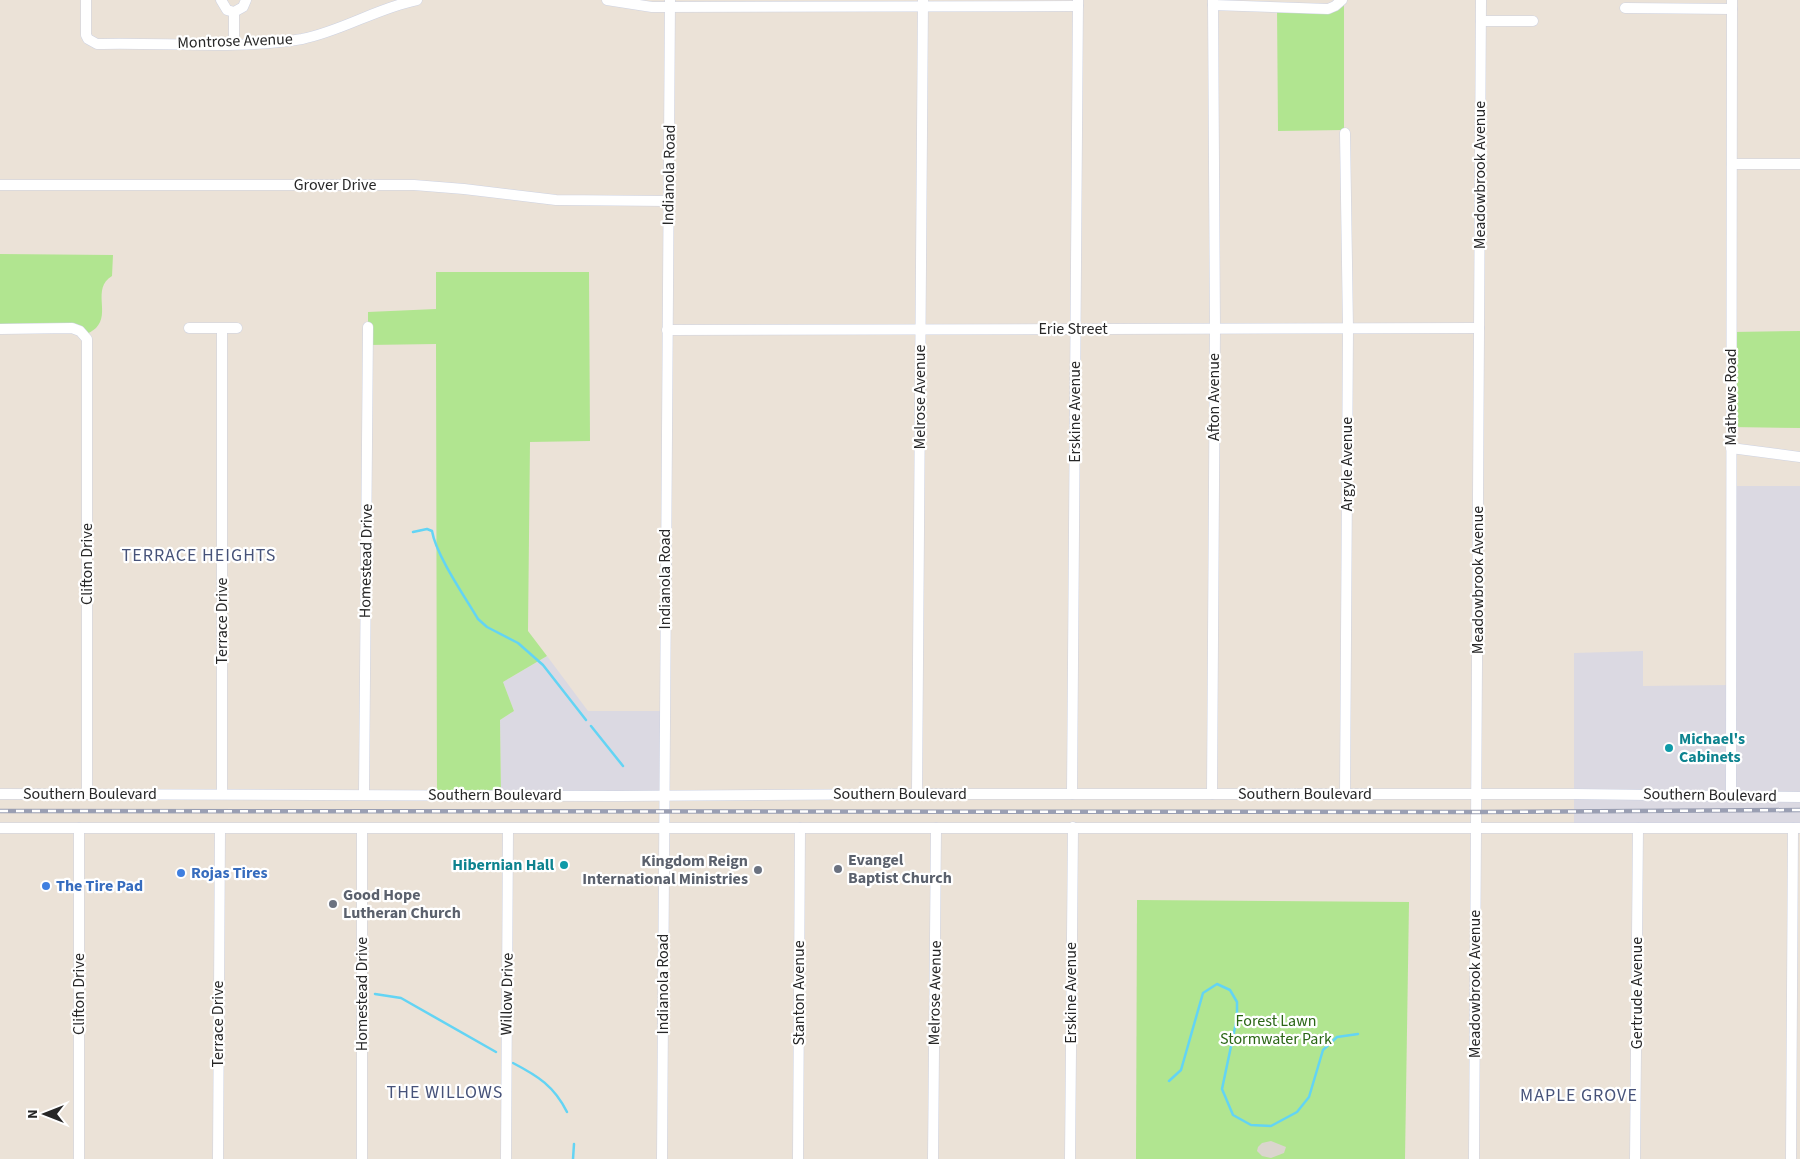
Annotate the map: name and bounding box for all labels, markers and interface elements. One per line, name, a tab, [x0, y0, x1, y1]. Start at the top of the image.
street label: Montrose Avenue	[177, 28, 293, 54]
street label: Meadowbrook Avenue	[1469, 101, 1491, 249]
street label: Indianola Road	[657, 124, 681, 226]
street label: Grover Drive	[294, 174, 376, 196]
street label: Erie Street	[1038, 318, 1108, 340]
street label: Melrose Avenue	[909, 345, 931, 449]
street label: Mathews Road	[1720, 348, 1742, 446]
street label: Afton Avenue	[1203, 353, 1225, 441]
street label: Erskine Avenue	[1064, 361, 1086, 463]
street label: Argyle Avenue	[1336, 417, 1358, 511]
street label: Homestead Drive	[354, 504, 378, 618]
street label: Meadowbrook Avenue	[1467, 506, 1489, 654]
street label: Clifton Drive	[76, 523, 98, 605]
street label: Indianola Road	[654, 529, 676, 629]
district label: TERRACE HEIGHTS	[122, 543, 276, 568]
street label: Terrace Drive	[211, 577, 233, 665]
place label: Michael's Cabinets	[1679, 728, 1745, 768]
marker: Michael's Cabinets	[1663, 742, 1675, 754]
street label: Southern Boulevard	[23, 783, 157, 805]
street label: Southern Boulevard	[833, 783, 967, 805]
street label: Southern Boulevard	[1238, 783, 1372, 805]
street label: Southern Boulevard	[1643, 783, 1777, 807]
street label: Southern Boulevard	[428, 784, 562, 806]
place label: Evangel Baptist Church	[848, 849, 952, 889]
place label: Kingdom Reign International Ministries	[582, 850, 748, 890]
place label: Hibernian Hall	[452, 854, 554, 876]
marker: Hibernian Hall	[558, 859, 570, 871]
place label: Rojas Tires	[191, 862, 268, 884]
marker: Evangel Baptist Church	[832, 863, 844, 875]
marker: Kingdom Reign International Ministries	[752, 864, 764, 876]
marker: Rojas Tires	[175, 867, 187, 879]
place label: The Tire Pad	[56, 875, 143, 897]
marker: The Tire Pad	[40, 880, 52, 892]
place label: Good Hope Lutheran Church	[343, 884, 461, 924]
marker: Good Hope Lutheran Church	[327, 898, 339, 910]
street label: Meadowbrook Avenue	[1464, 910, 1486, 1058]
street label: Indianola Road	[652, 934, 674, 1034]
street label: Homestead Drive	[351, 937, 373, 1051]
street label: Gertrude Avenue	[1626, 937, 1648, 1049]
street label: Stanton Avenue	[788, 940, 810, 1046]
street label: Melrose Avenue	[923, 940, 947, 1046]
street label: Erskine Avenue	[1060, 942, 1082, 1044]
street label: Willow Drive	[495, 952, 519, 1036]
street label: Clifton Drive	[68, 953, 90, 1035]
street label: Terrace Drive	[207, 980, 229, 1068]
park label: Forest Lawn Stormwater Park	[1220, 1010, 1332, 1050]
district label: THE WILLOWS	[387, 1080, 503, 1105]
district label: MAPLE GROVE	[1520, 1083, 1638, 1108]
north arrow	[20, 1089, 70, 1139]
text: N	[23, 1109, 43, 1119]

